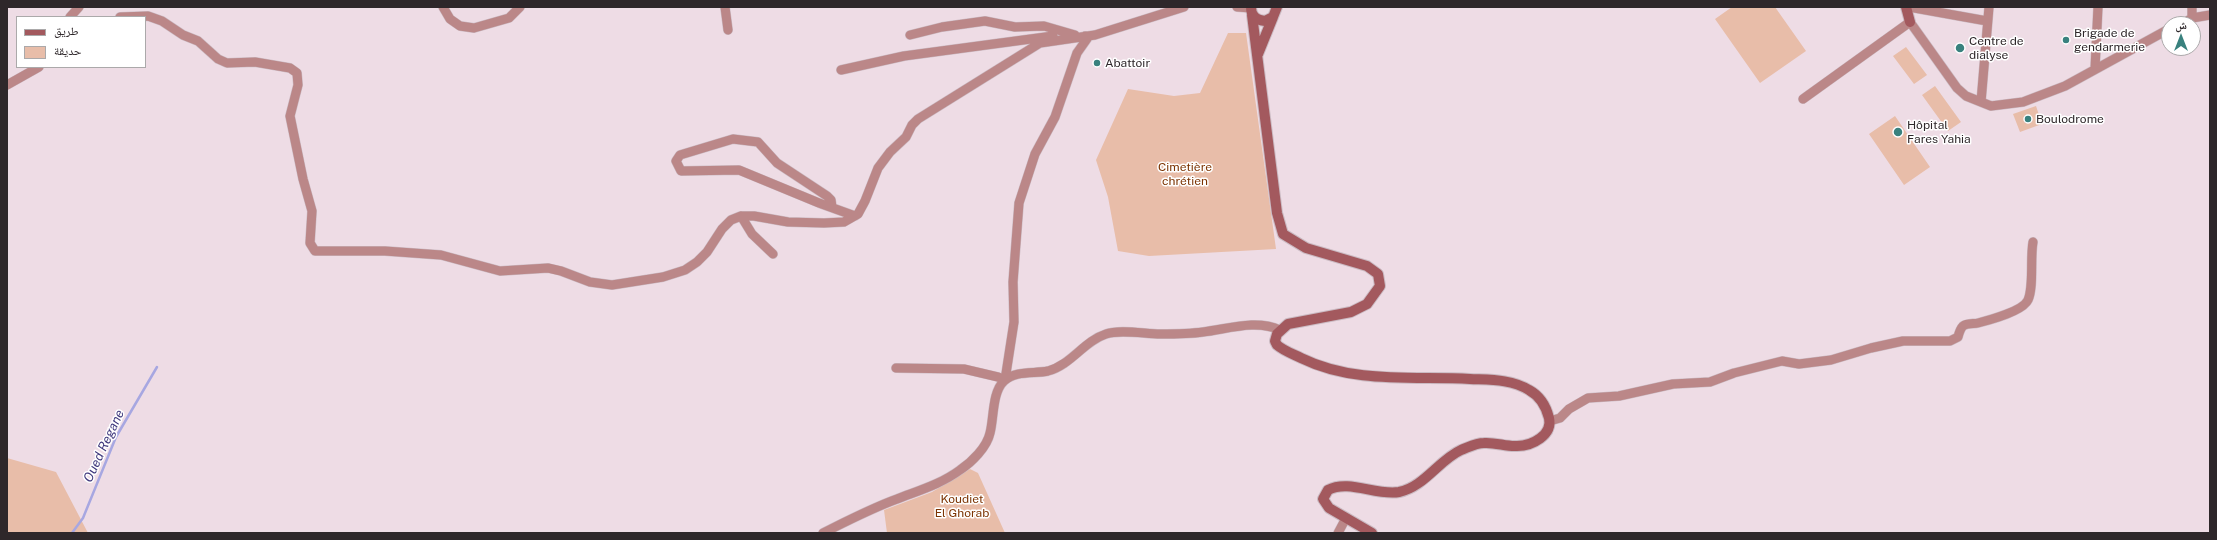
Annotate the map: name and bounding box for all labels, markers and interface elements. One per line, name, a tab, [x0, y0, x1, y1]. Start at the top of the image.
legend	[16, 16, 146, 68]
north arrow	[2161, 16, 2201, 56]
text: ش	[2175, 19, 2187, 31]
text: طريق	[54, 24, 79, 38]
place label: Brigade de gendarmerie	[2074, 26, 2145, 54]
place label: Centre de dialyse	[1969, 34, 2024, 62]
marker: Brigade de gendarmerie	[2061, 35, 2071, 45]
marker: Centre de dialyse	[1954, 42, 1966, 54]
text: حديقة	[54, 44, 82, 58]
place label: Abattoir	[1105, 56, 1150, 70]
marker: Abattoir	[1092, 58, 1102, 68]
place label: Boulodrome	[2036, 112, 2104, 126]
marker: Boulodrome	[2023, 114, 2033, 124]
place label: Hôpital Fares Yahia	[1907, 118, 1971, 146]
marker: Hôpital Fares Yahia	[1892, 126, 1904, 138]
park label: Cimetière chrétien	[1158, 160, 1212, 188]
water label: Oued Regane	[80, 407, 128, 485]
park label: Koudiet El Ghorab	[935, 492, 989, 520]

